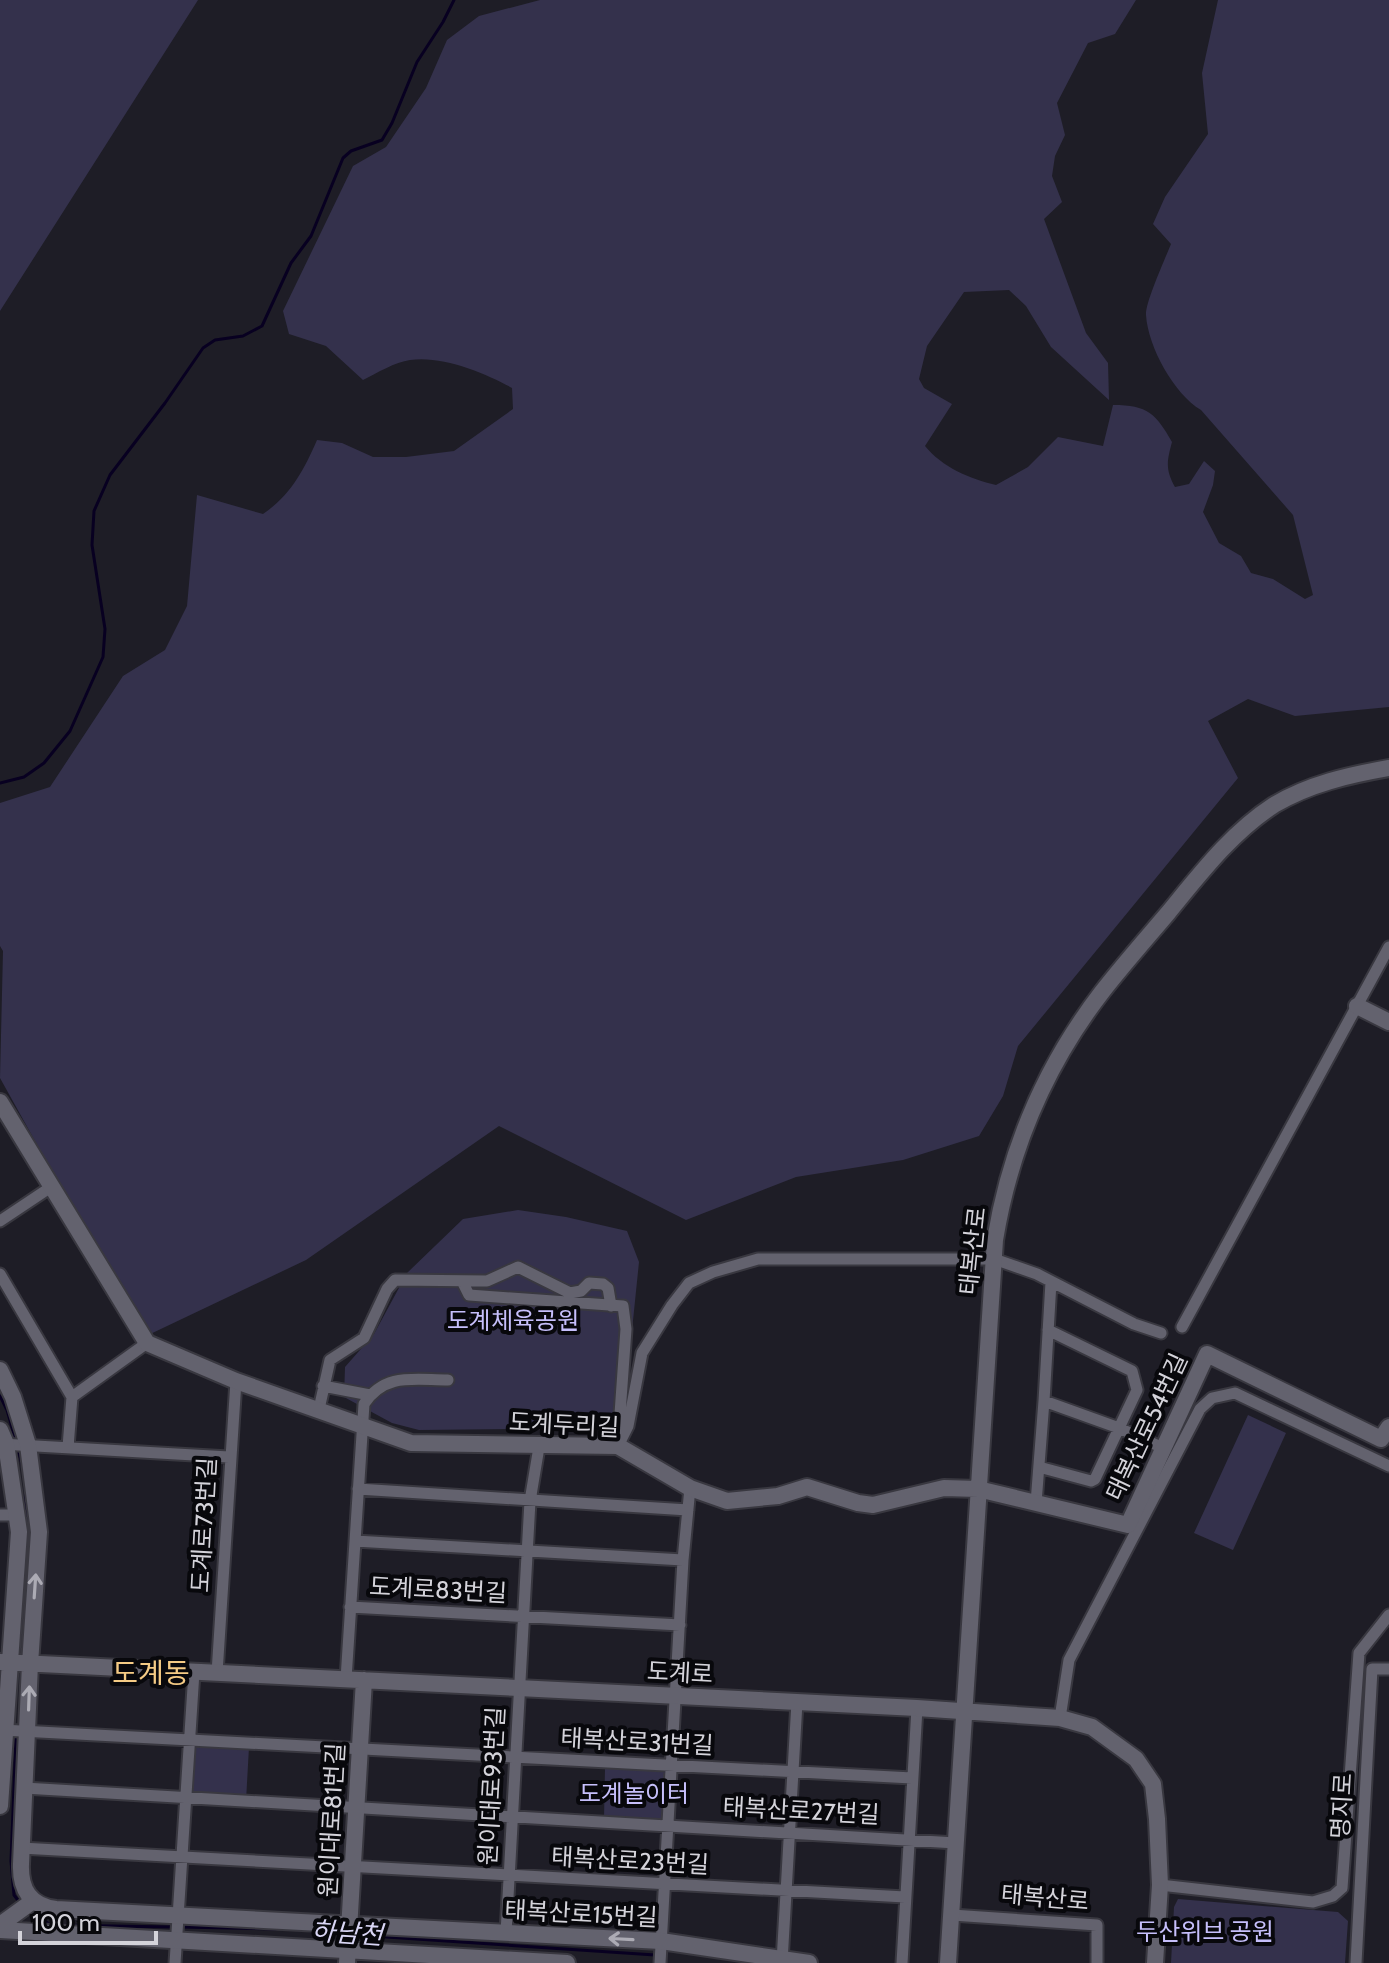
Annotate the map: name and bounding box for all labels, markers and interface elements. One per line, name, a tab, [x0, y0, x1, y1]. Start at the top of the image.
street label: 태복산로	[953, 1206, 992, 1296]
park label: 도계체육공원	[447, 1306, 579, 1335]
street label: 태복산로54번길	[1100, 1348, 1193, 1505]
street label: 도계두리길	[508, 1407, 620, 1442]
street label: 도계로73번길	[185, 1457, 222, 1593]
street label: 도계로83번길	[368, 1571, 508, 1608]
one-way arrow	[28, 1573, 43, 1600]
district label: 도계동	[112, 1656, 190, 1690]
street label: 도계로	[646, 1656, 714, 1689]
one-way arrow	[21, 1685, 36, 1712]
street label: 원이대로93번길	[473, 1706, 510, 1866]
street label: 태복산로31번길	[560, 1723, 714, 1760]
street label: 원이대로81번길	[313, 1742, 350, 1898]
street label: 명지로	[1325, 1772, 1358, 1840]
park label: 도계놀이터	[579, 1779, 689, 1808]
street label: 태복산로27번길	[722, 1792, 880, 1829]
street label: 태복산로23번길	[550, 1842, 710, 1879]
street label: 태복산로	[1000, 1879, 1090, 1916]
scale bar	[20, 1895, 156, 1945]
street label: 태복산로15번길	[504, 1895, 658, 1932]
text: 100 m	[32, 1908, 100, 1937]
water label: 하남천	[310, 1915, 387, 1952]
park label: 두산위브 공원	[1136, 1917, 1274, 1946]
one-way arrow	[608, 1932, 635, 1947]

